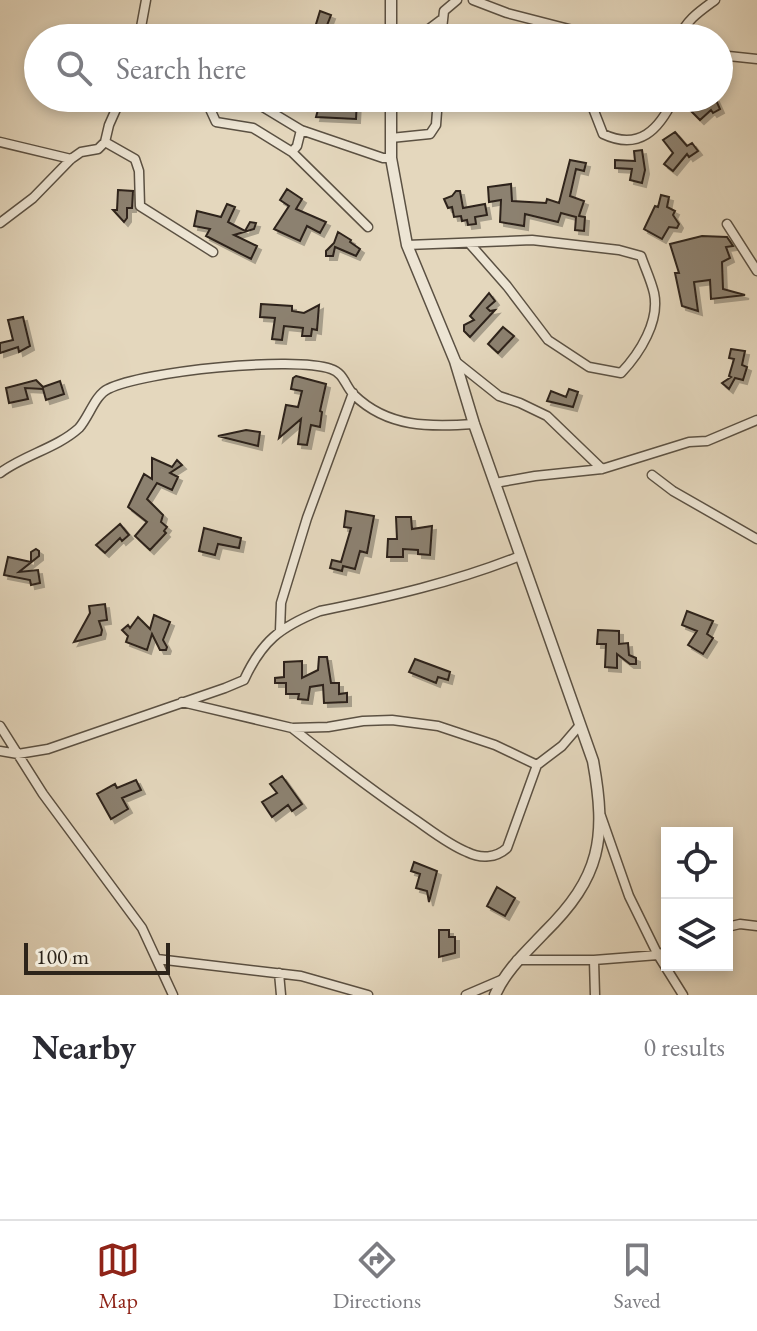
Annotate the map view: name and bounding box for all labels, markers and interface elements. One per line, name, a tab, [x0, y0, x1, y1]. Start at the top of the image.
search box	[24, 24, 733, 112]
icon: search	[52, 46, 96, 90]
text: Search here	[116, 49, 246, 88]
map controls	[661, 827, 733, 971]
button: locate	[661, 827, 733, 899]
button: layers	[661, 899, 733, 971]
scale bar	[24, 939, 170, 975]
text: 100 m	[36, 942, 89, 971]
text: Nearby	[32, 1025, 136, 1069]
text: 0 results	[644, 1030, 725, 1064]
tab: Map	[96, 1238, 140, 1315]
tab: Directions	[333, 1238, 421, 1315]
tab: Saved	[614, 1238, 661, 1315]

